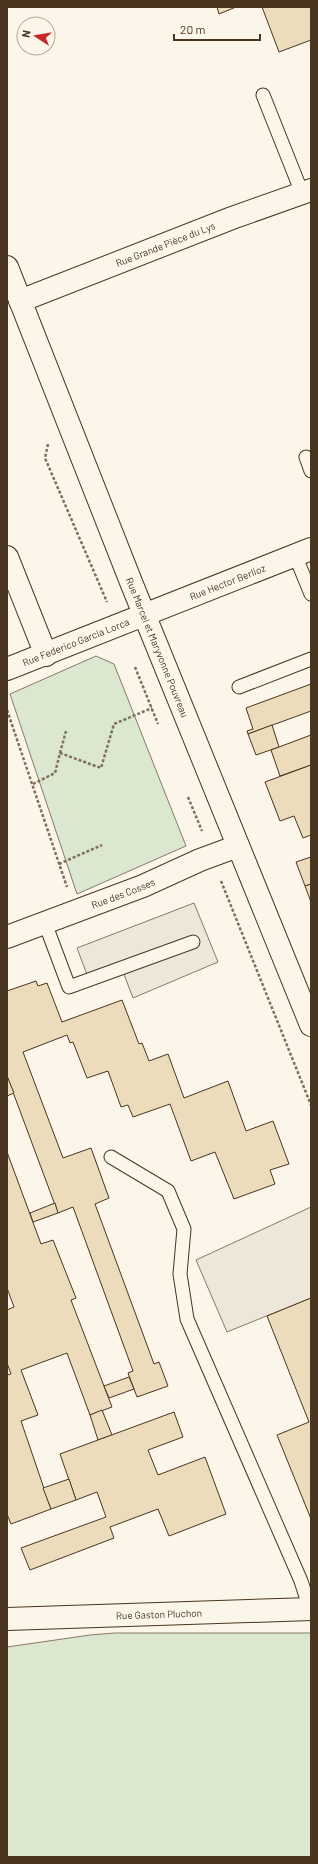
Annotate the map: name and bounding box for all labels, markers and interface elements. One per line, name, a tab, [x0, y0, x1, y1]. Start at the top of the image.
north arrow	[16, 16, 56, 56]
scale bar	[174, 16, 260, 42]
text: 20 m	[180, 22, 206, 36]
text: N	[19, 29, 33, 39]
street label: Rue Grande Pièce du Lys	[114, 219, 217, 269]
street label: Rue Hector Berlioz	[188, 561, 268, 602]
street label: Rue Marcel et Maryvonne Pouvreau	[124, 576, 191, 719]
street label: Rue Federico Garcia Lorca	[21, 615, 131, 668]
street label: Rue des Cosses	[89, 875, 157, 911]
street label: Rue Gaston Pluchon	[116, 1607, 202, 1621]

